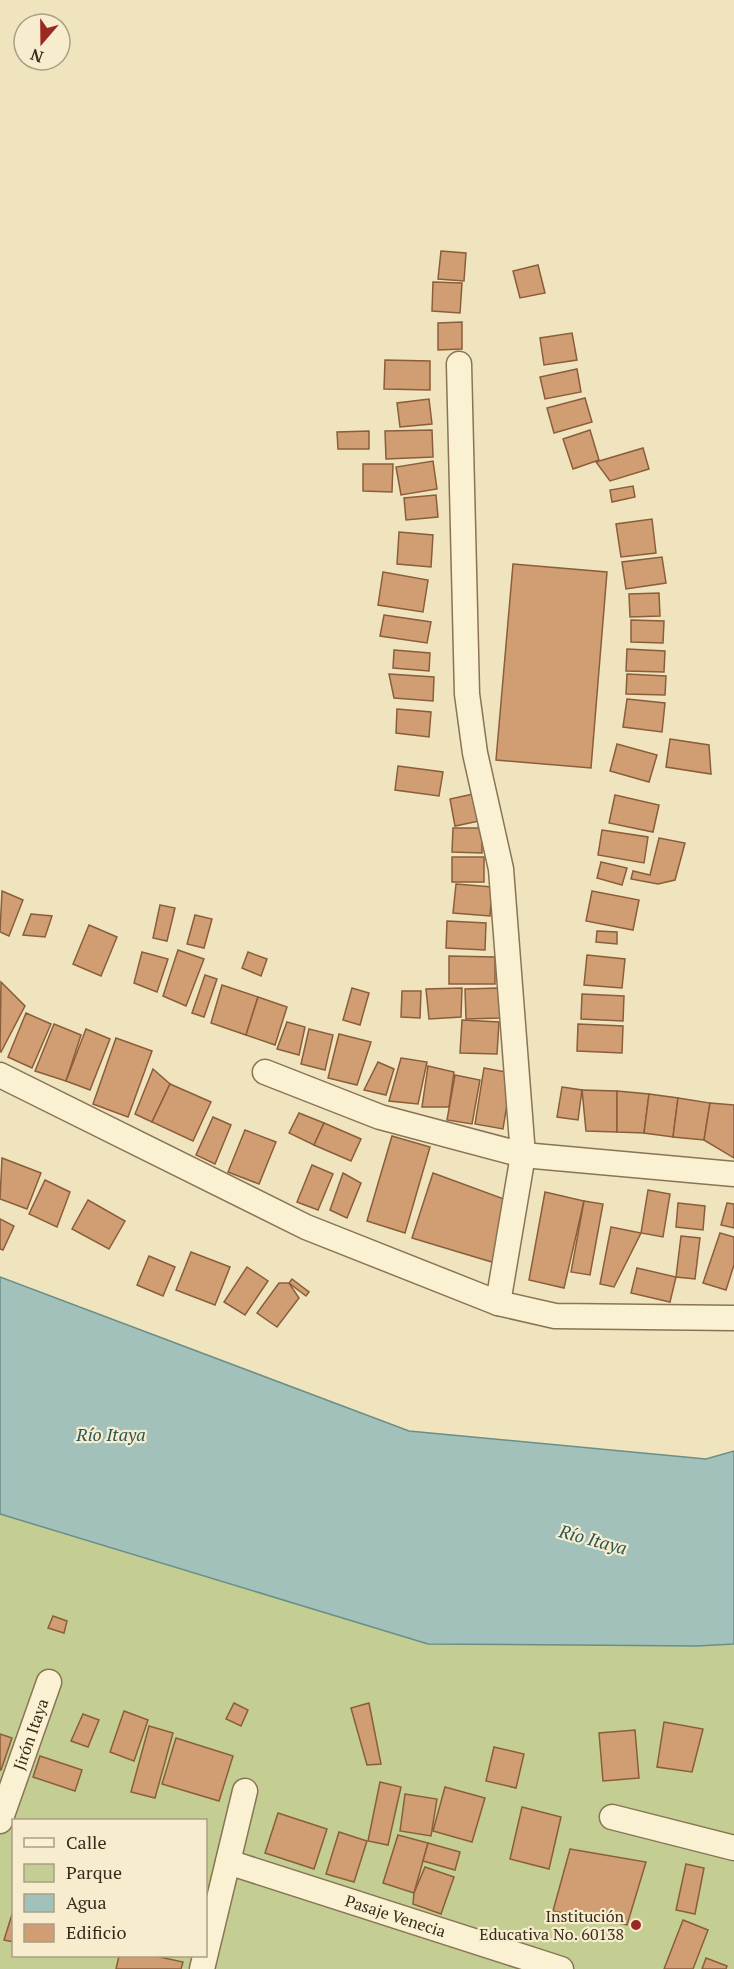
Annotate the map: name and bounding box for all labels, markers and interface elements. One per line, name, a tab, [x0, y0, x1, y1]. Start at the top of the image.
north arrow	[12, 12, 72, 72]
text: N	[27, 44, 46, 69]
water label: Río Itaya	[75, 1422, 146, 1446]
water label: Río Itaya	[556, 1518, 630, 1560]
street label: Jirón Itaya	[8, 1695, 53, 1773]
legend	[12, 1819, 207, 1957]
text: Calle	[66, 1830, 107, 1854]
text: Parque	[66, 1860, 122, 1884]
street label: Pasaje Venecia	[343, 1889, 449, 1942]
text: Agua	[66, 1890, 107, 1914]
place label: Institución Educativa No. 60138	[479, 1905, 624, 1945]
marker: Institución Educativa No. 60138	[629, 1918, 643, 1932]
text: Edificio	[66, 1920, 126, 1944]

